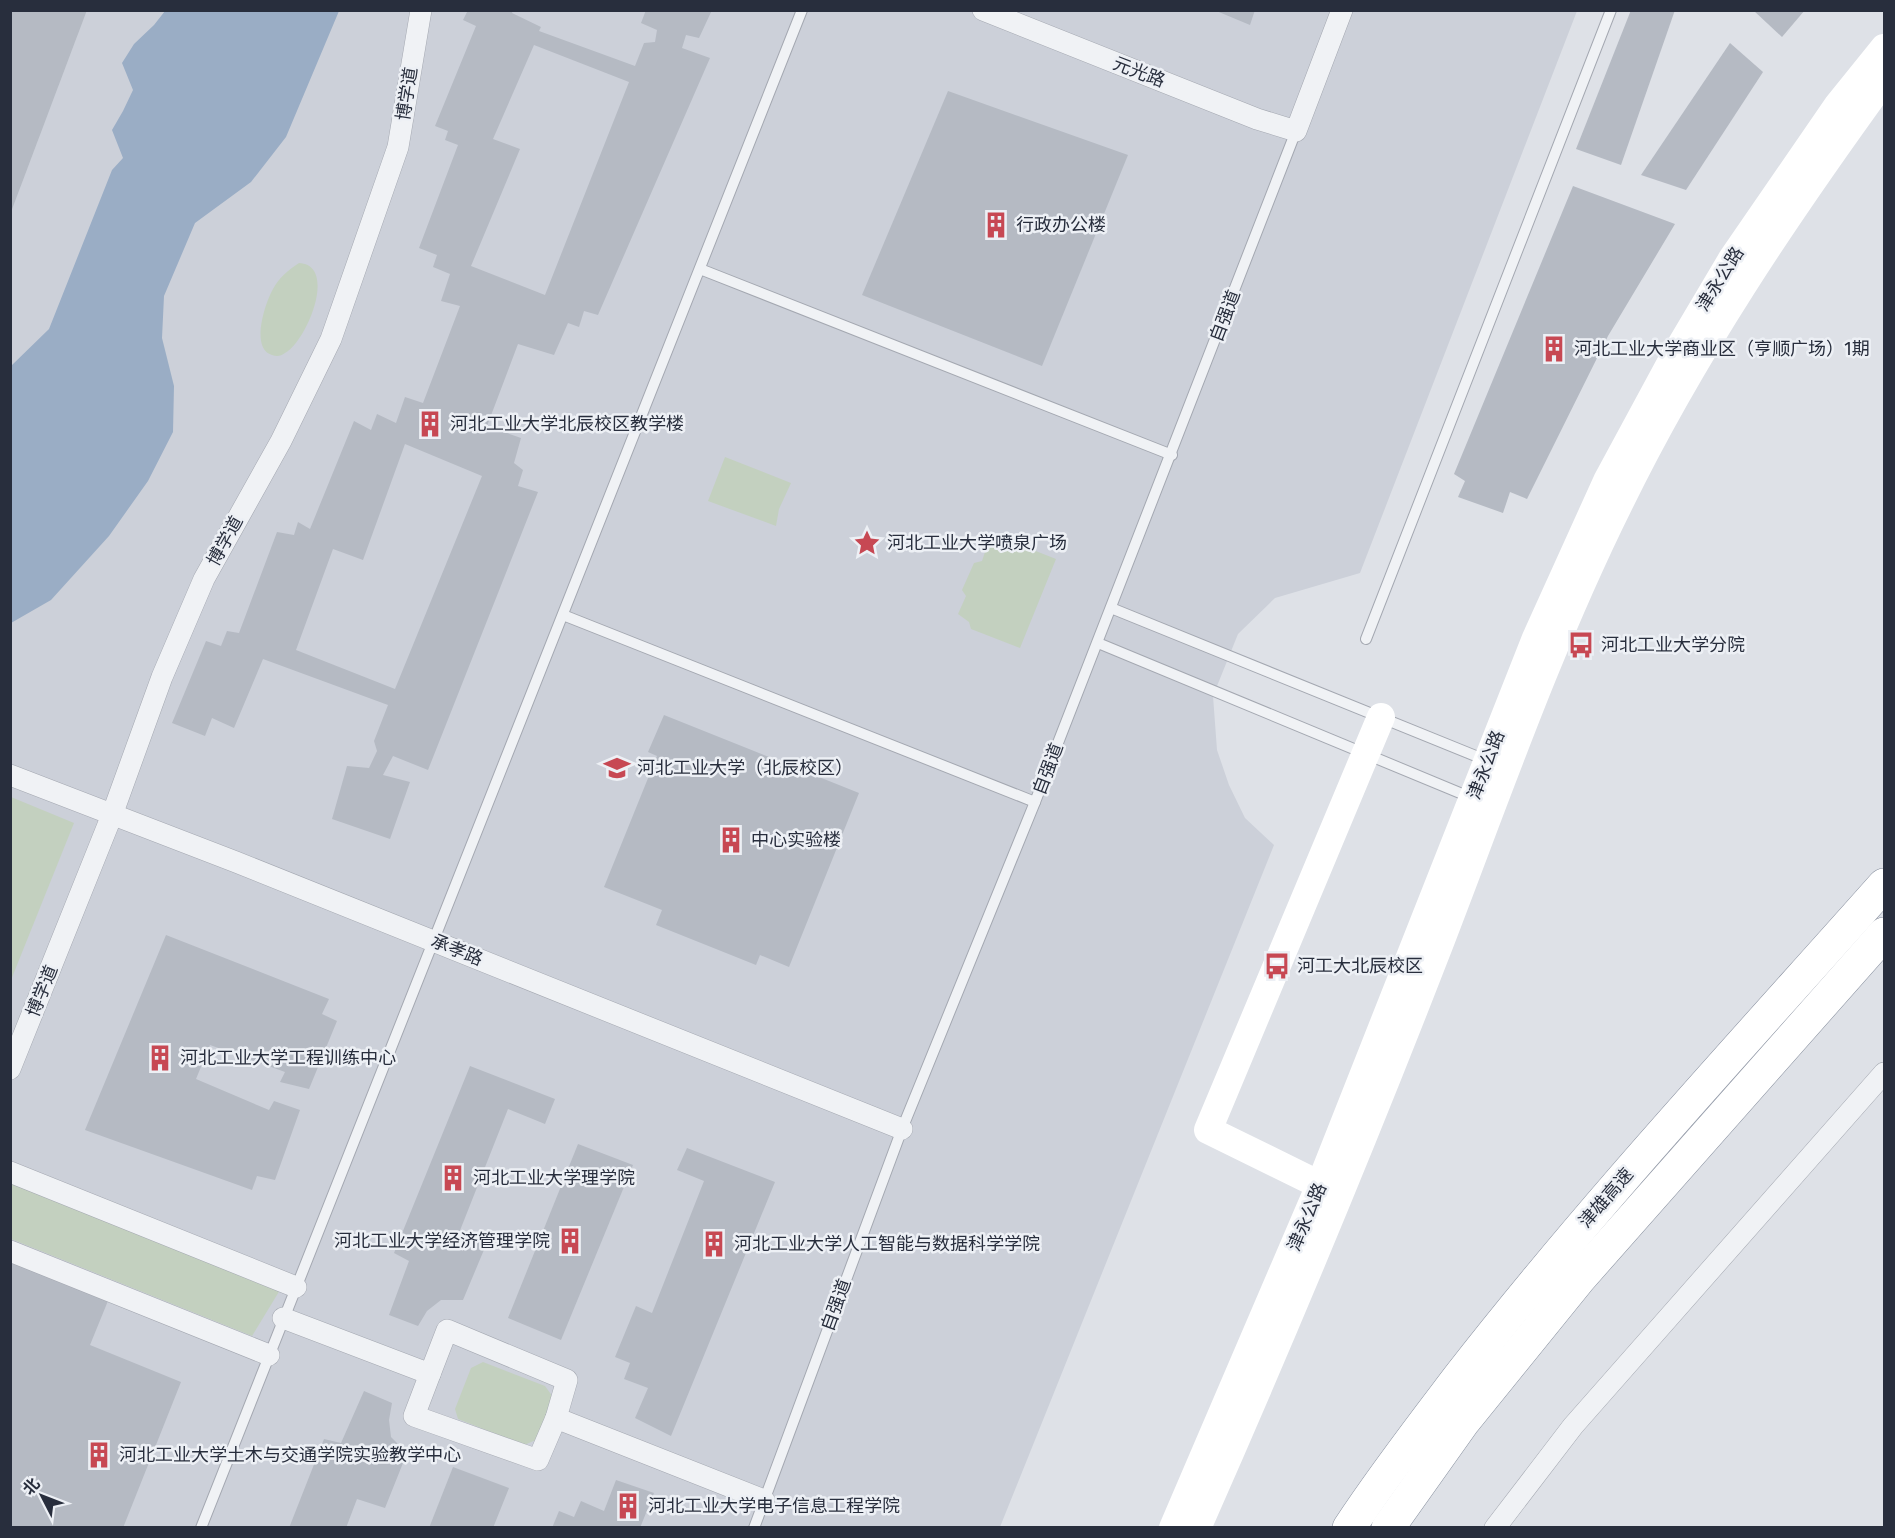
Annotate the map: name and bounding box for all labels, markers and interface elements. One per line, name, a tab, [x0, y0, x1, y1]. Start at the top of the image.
street label: 元光路	[1110, 52, 1168, 92]
street label: 博学道	[392, 66, 422, 122]
building icon: 行政办公楼	[981, 210, 1011, 240]
place label: 行政办公楼	[1016, 214, 1106, 236]
street label: 津永公路	[1692, 243, 1748, 315]
street label: 自强道	[1205, 287, 1245, 345]
building icon: 河北工业大学商业区（亨顺广场）1期	[1539, 334, 1569, 364]
place label: 河北工业大学商业区（亨顺广场）1期	[1574, 338, 1870, 360]
building icon: 河北工业大学北辰校区教学楼	[415, 409, 445, 439]
place label: 河北工业大学北辰校区教学楼	[450, 413, 684, 435]
street label: 博学道	[202, 512, 248, 570]
place icon: 河北工业大学喷泉广场	[852, 528, 882, 558]
place label: 河北工业大学喷泉广场	[887, 532, 1067, 554]
bus stop icon: 河北工业大学分院	[1566, 630, 1596, 660]
place label: 河北工业大学分院	[1601, 634, 1745, 656]
street label: 津永公路	[1463, 727, 1509, 803]
street label: 自强道	[1028, 740, 1068, 798]
school or university icon: 河北工业大学（北辰校区）	[602, 753, 632, 783]
place label: 河北工业大学（北辰校区）	[637, 757, 853, 779]
building icon: 中心实验楼	[716, 825, 746, 855]
place label: 中心实验楼	[751, 829, 841, 851]
street label: 承孝路	[428, 930, 486, 970]
bus stop icon: 河工大北辰校区	[1262, 951, 1292, 981]
place label: 河工大北辰校区	[1297, 955, 1423, 977]
street label: 博学道	[22, 962, 62, 1020]
building icon: 河北工业大学工程训练中心	[145, 1043, 175, 1073]
place label: 河北工业大学工程训练中心	[180, 1047, 396, 1069]
building icon: 河北工业大学理学院	[438, 1163, 468, 1193]
street label: 津雄高速	[1574, 1164, 1638, 1232]
place label: 河北工业大学理学院	[473, 1167, 635, 1189]
street label: 津永公路	[1283, 1180, 1331, 1254]
building icon: 河北工业大学经济管理学院	[555, 1226, 585, 1256]
building icon: 河北工业大学人工智能与数据科学学院	[699, 1229, 729, 1259]
place label: 河北工业大学经济管理学院	[334, 1230, 550, 1252]
place label: 河北工业大学人工智能与数据科学学院	[734, 1233, 1040, 1255]
street label: 自强道	[816, 1276, 856, 1334]
building icon: 河北工业大学土木与交通学院实验教学中心	[84, 1440, 114, 1470]
place label: 河北工业大学土木与交通学院实验教学中心	[119, 1444, 461, 1466]
north arrow	[12, 1466, 72, 1526]
text: 北	[19, 1474, 44, 1499]
building icon: 河北工业大学电子信息工程学院	[613, 1491, 643, 1521]
place label: 河北工业大学电子信息工程学院	[648, 1495, 900, 1517]

